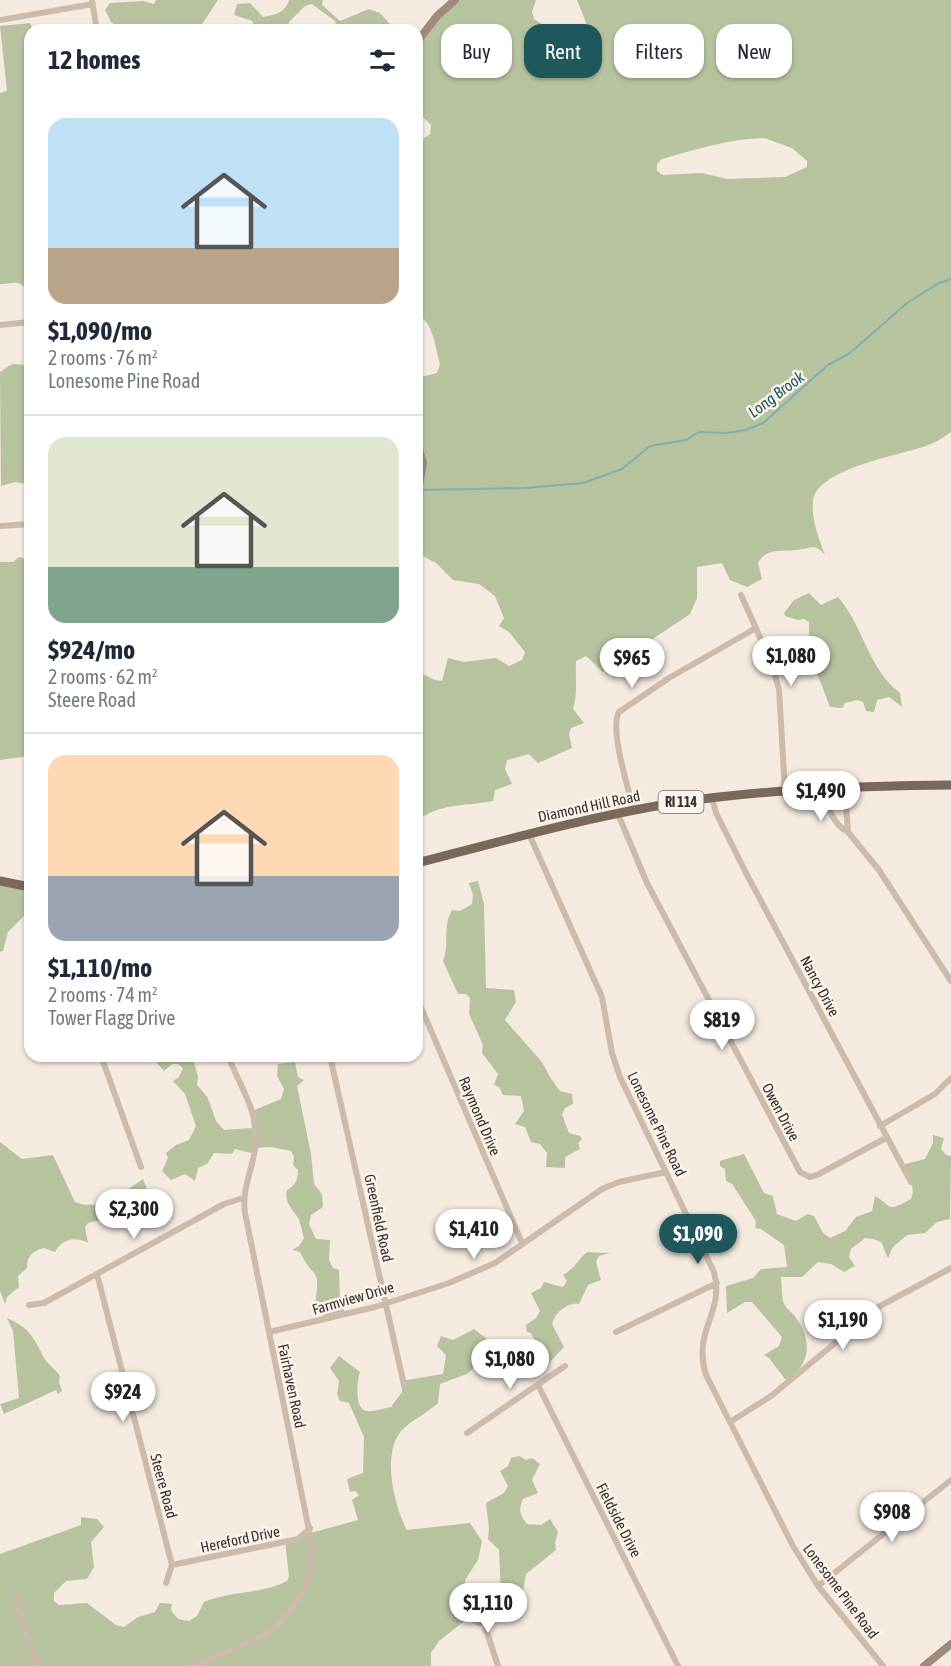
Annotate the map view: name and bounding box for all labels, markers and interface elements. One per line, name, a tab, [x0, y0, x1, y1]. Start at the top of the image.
chip: Buy	[441, 24, 512, 78]
chip: Rent	[524, 24, 602, 78]
chip: Filters	[614, 24, 704, 78]
chip: New	[716, 24, 792, 78]
icon: filters	[366, 44, 399, 77]
text: 12 homes	[48, 45, 141, 75]
icon: home	[170, 157, 278, 265]
text: $1,090/mo	[48, 316, 152, 346]
text: 2 rooms · 76 m²	[48, 346, 158, 369]
water label: Long Brook	[745, 367, 809, 422]
text: Lonesome Pine Road	[48, 369, 200, 392]
icon: home	[170, 476, 278, 584]
text: $924/mo	[48, 635, 135, 665]
pin: $1,080	[742, 636, 840, 687]
pin: $965	[596, 638, 668, 689]
text: $1,080	[766, 644, 816, 667]
text: $965	[614, 646, 650, 669]
text: 2 rooms · 62 m²	[48, 665, 158, 688]
text: Steere Road	[48, 688, 136, 711]
pin: $1,490	[772, 771, 870, 822]
text: $1,490	[796, 779, 846, 802]
street label: Diamond Hill Road	[536, 787, 642, 825]
road number: RI 114	[658, 791, 704, 813]
icon: home	[170, 794, 278, 902]
text: $1,110/mo	[48, 953, 152, 983]
street label: Nancy Drive	[797, 953, 843, 1019]
text: 2 rooms · 74 m²	[48, 983, 158, 1006]
pin: $819	[686, 1000, 758, 1051]
text: Tower Flagg Drive	[48, 1006, 175, 1029]
text: $819	[704, 1008, 740, 1031]
street label: Lonesome Pine Road	[624, 1069, 690, 1179]
street label: Raymond Drive	[456, 1074, 504, 1158]
street label: Owen Drive	[759, 1080, 803, 1144]
street label: Greenfield Road	[361, 1173, 397, 1263]
pin: $2,300	[85, 1189, 183, 1240]
text: $2,300	[109, 1197, 159, 1220]
pin: $1,410	[425, 1209, 523, 1260]
pin: $1,090	[649, 1214, 747, 1265]
text: $1,410	[449, 1217, 499, 1240]
text: $1,090	[673, 1222, 723, 1245]
street label: Farmview Drive	[310, 1278, 396, 1318]
pin: $1,190	[794, 1300, 892, 1351]
text: $1,190	[818, 1308, 868, 1331]
pin: $1,080	[461, 1339, 559, 1390]
street label: Fairhaven Road	[275, 1342, 309, 1430]
text: $1,080	[485, 1347, 535, 1370]
pin: $924	[87, 1372, 159, 1423]
text: $924	[105, 1380, 141, 1403]
street label: Steere Road	[147, 1452, 181, 1520]
street label: Fieldside Drive	[593, 1480, 645, 1560]
pin: $908	[856, 1492, 928, 1543]
text: $908	[874, 1500, 910, 1523]
street label: Hereford Drive	[199, 1522, 281, 1556]
street label: Lonesome Pine Road	[800, 1540, 882, 1642]
pin: $1,110	[439, 1583, 537, 1634]
text: $1,110	[463, 1591, 513, 1614]

